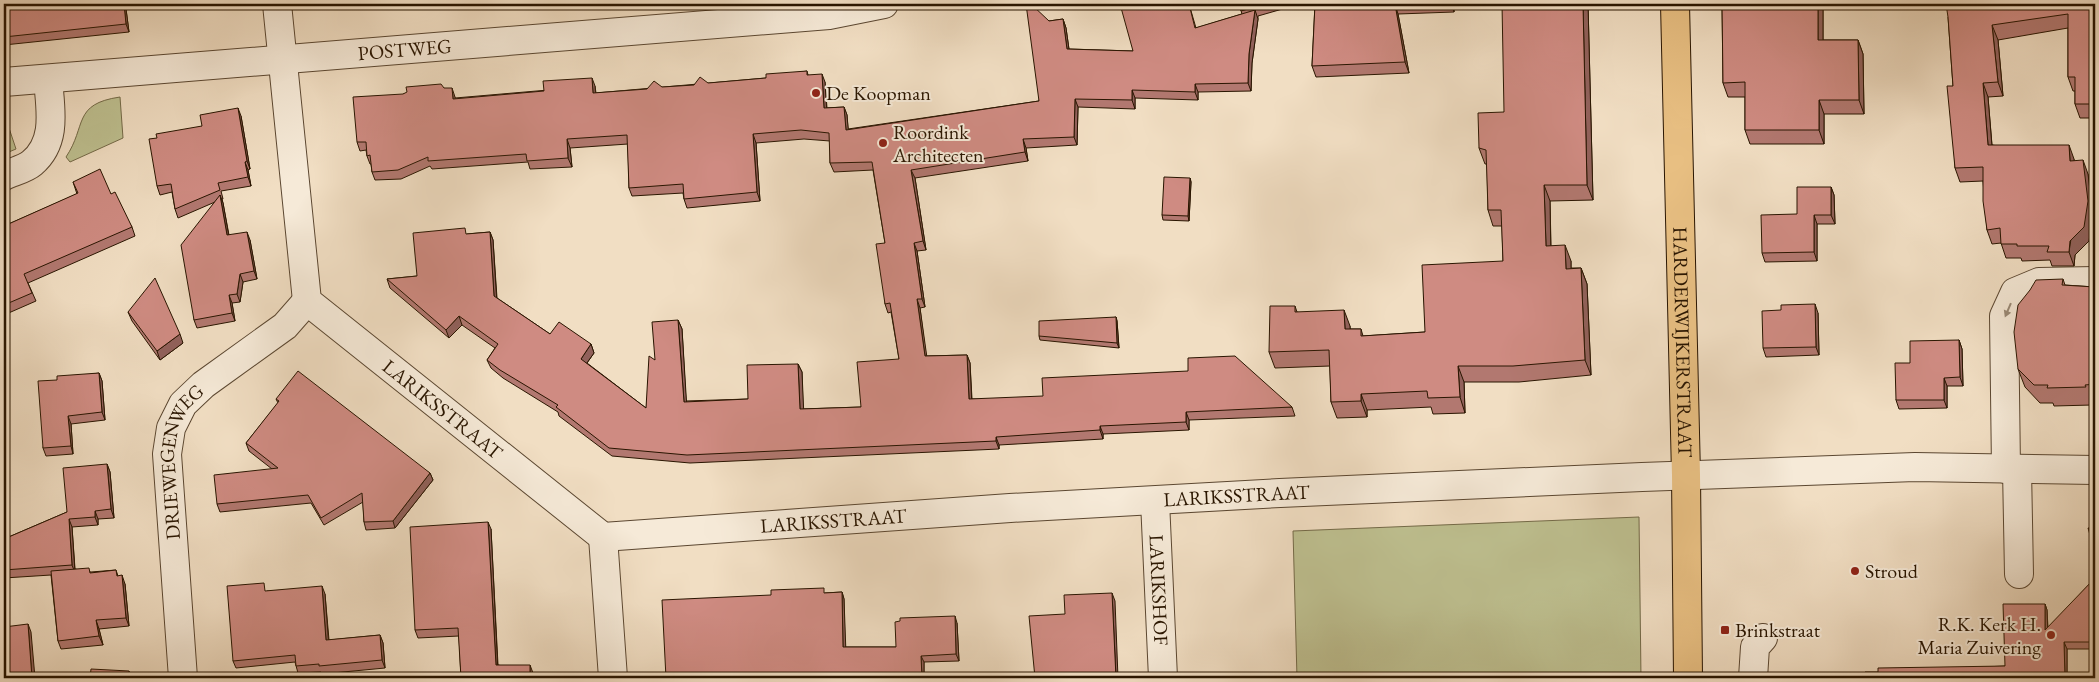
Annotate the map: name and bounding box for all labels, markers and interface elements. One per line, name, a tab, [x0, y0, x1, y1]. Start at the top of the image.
street label: POSTWEG	[357, 33, 453, 66]
place label: De Koopman	[826, 80, 931, 106]
marker: De Koopman	[810, 87, 822, 99]
place label: Roordink Architecten	[892, 119, 984, 168]
marker: Roordink Architecten	[877, 137, 889, 149]
street label: HARDERWIJKERSTRAAT	[1667, 226, 1699, 458]
one-way arrow	[2003, 303, 2011, 317]
street label: LARIKSSTRAAT	[377, 353, 509, 465]
street label: DRIEWEGENWEG	[154, 378, 209, 541]
street label: LARIKSSTRAAT	[1163, 479, 1311, 512]
street label: LARIKSSTRAAT	[759, 502, 908, 539]
street label: LARIKSHOF	[1144, 534, 1175, 646]
place label: Stroud	[1865, 558, 1919, 584]
marker: Stroud	[1849, 565, 1861, 577]
place label: R.K. Kerk H. Maria Zuivering	[1917, 611, 2041, 660]
place label: Brinkstraat	[1735, 617, 1821, 643]
marker: Brinkstraat	[1719, 624, 1731, 636]
marker: R.K. Kerk H. Maria Zuivering	[2045, 629, 2057, 641]

